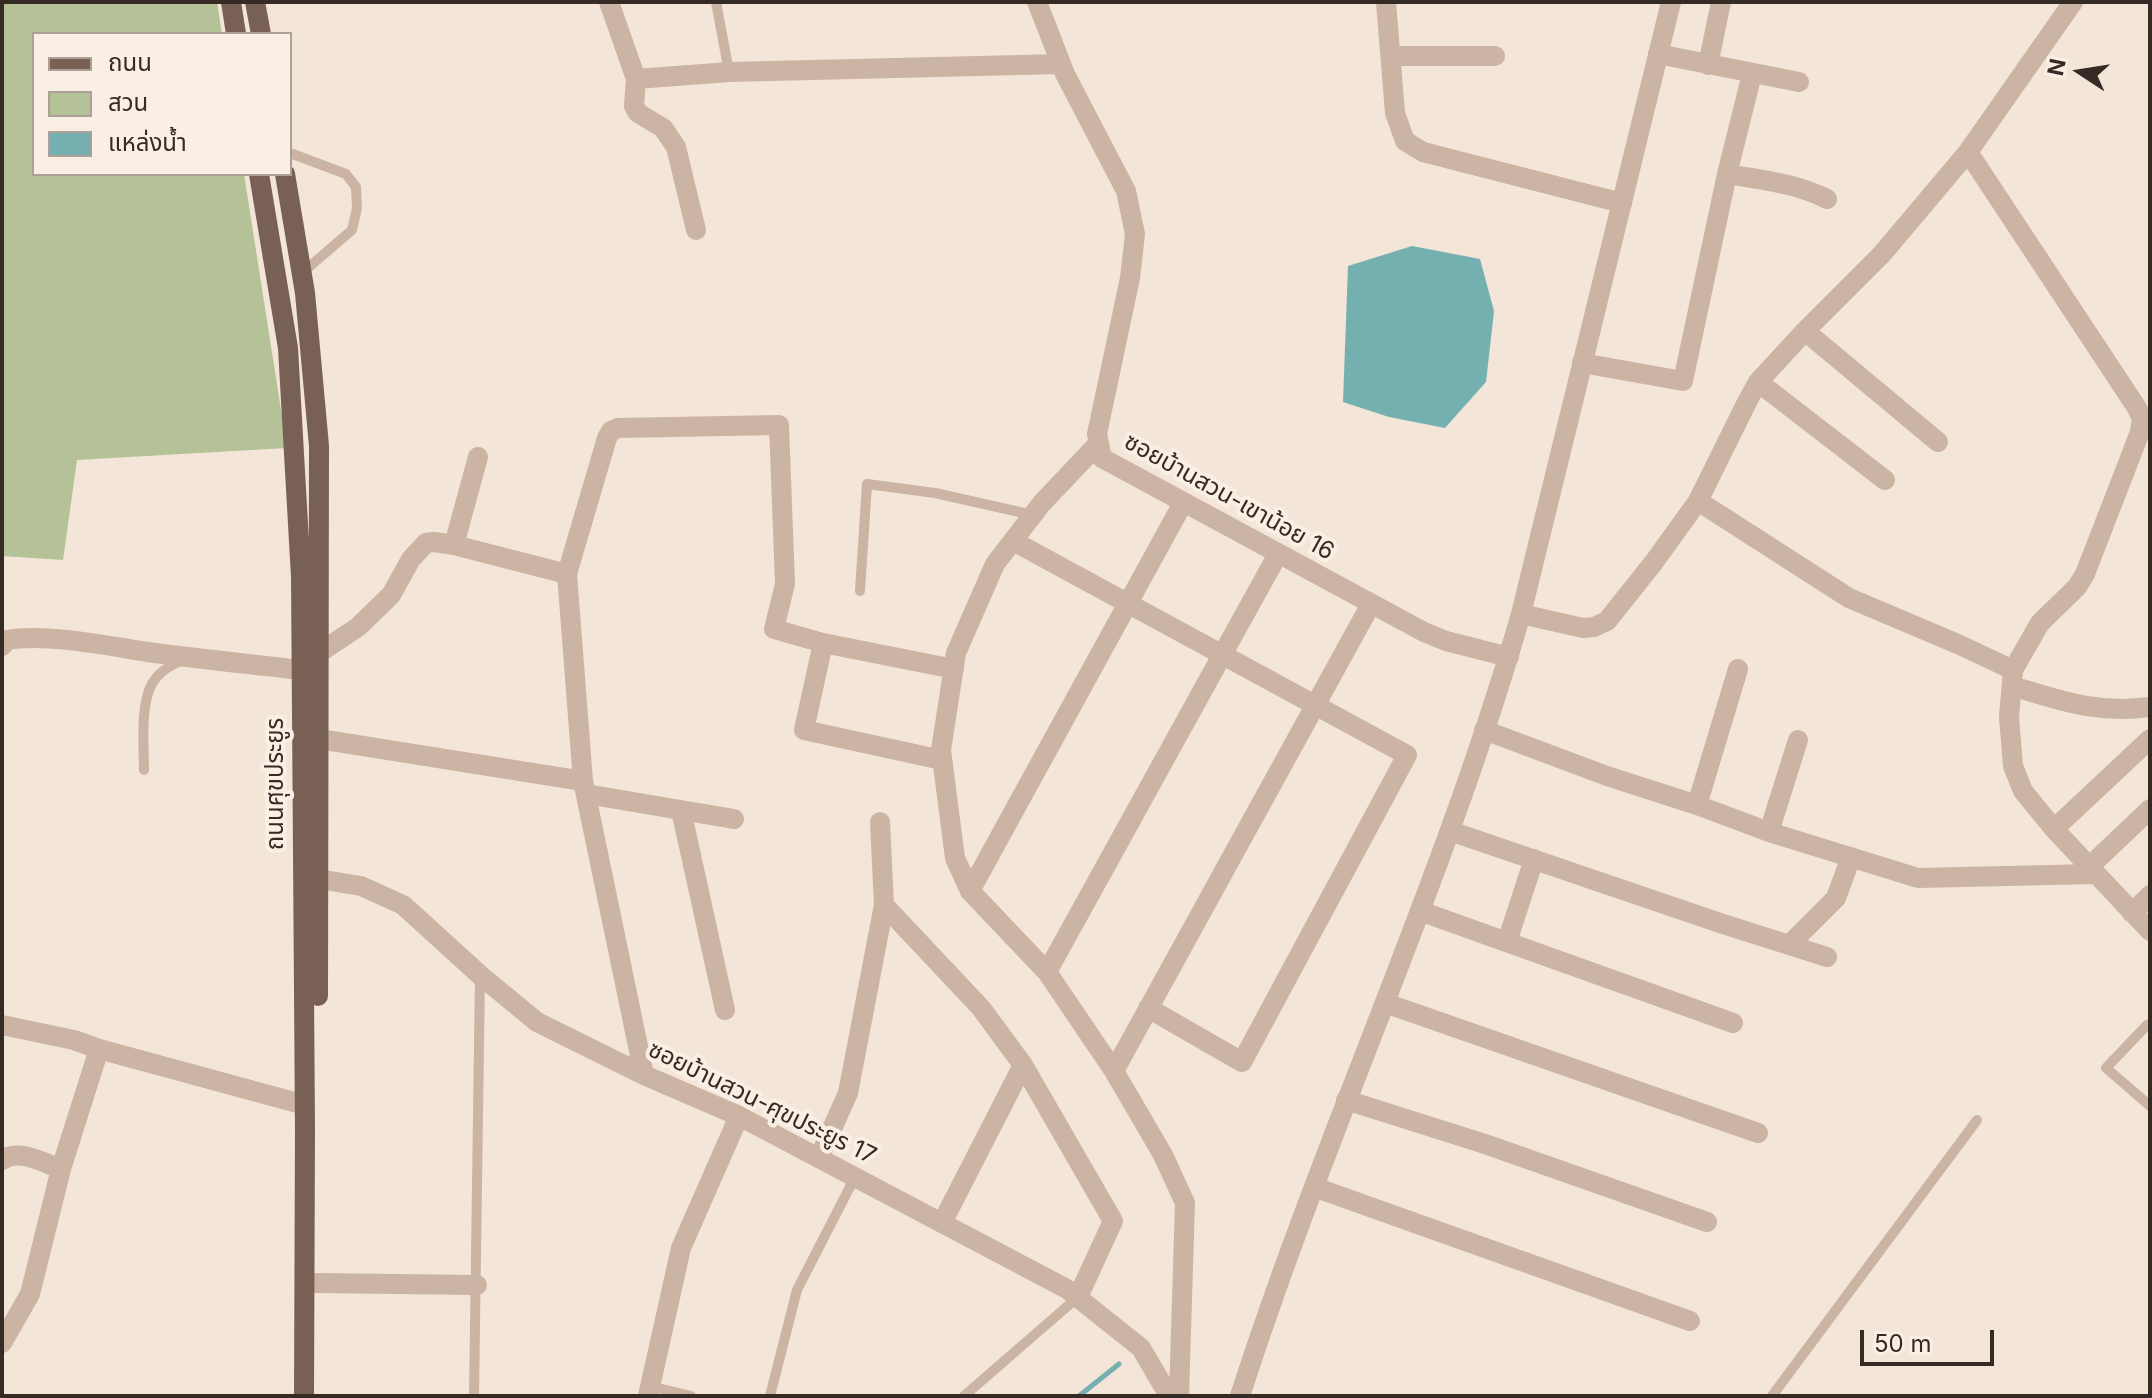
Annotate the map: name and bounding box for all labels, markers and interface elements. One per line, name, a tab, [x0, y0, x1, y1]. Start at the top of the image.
legend	[32, 32, 292, 176]
north arrow	[2040, 32, 2120, 112]
text: ถนน	[108, 48, 152, 77]
text: N	[2042, 56, 2071, 78]
text: สวน	[108, 88, 148, 117]
text: แหล่งน้ำ	[108, 128, 187, 157]
street label: ซอยบ้านสวน-เขาน้อย 16	[1119, 427, 1339, 567]
street label: ถนนศุขประยูร	[262, 718, 290, 850]
street label: ซอยบ้านสวน-ศุขประยูร 17	[643, 1035, 881, 1171]
scale bar	[1864, 1314, 1998, 1364]
text: 50 m	[1874, 1329, 1932, 1358]

